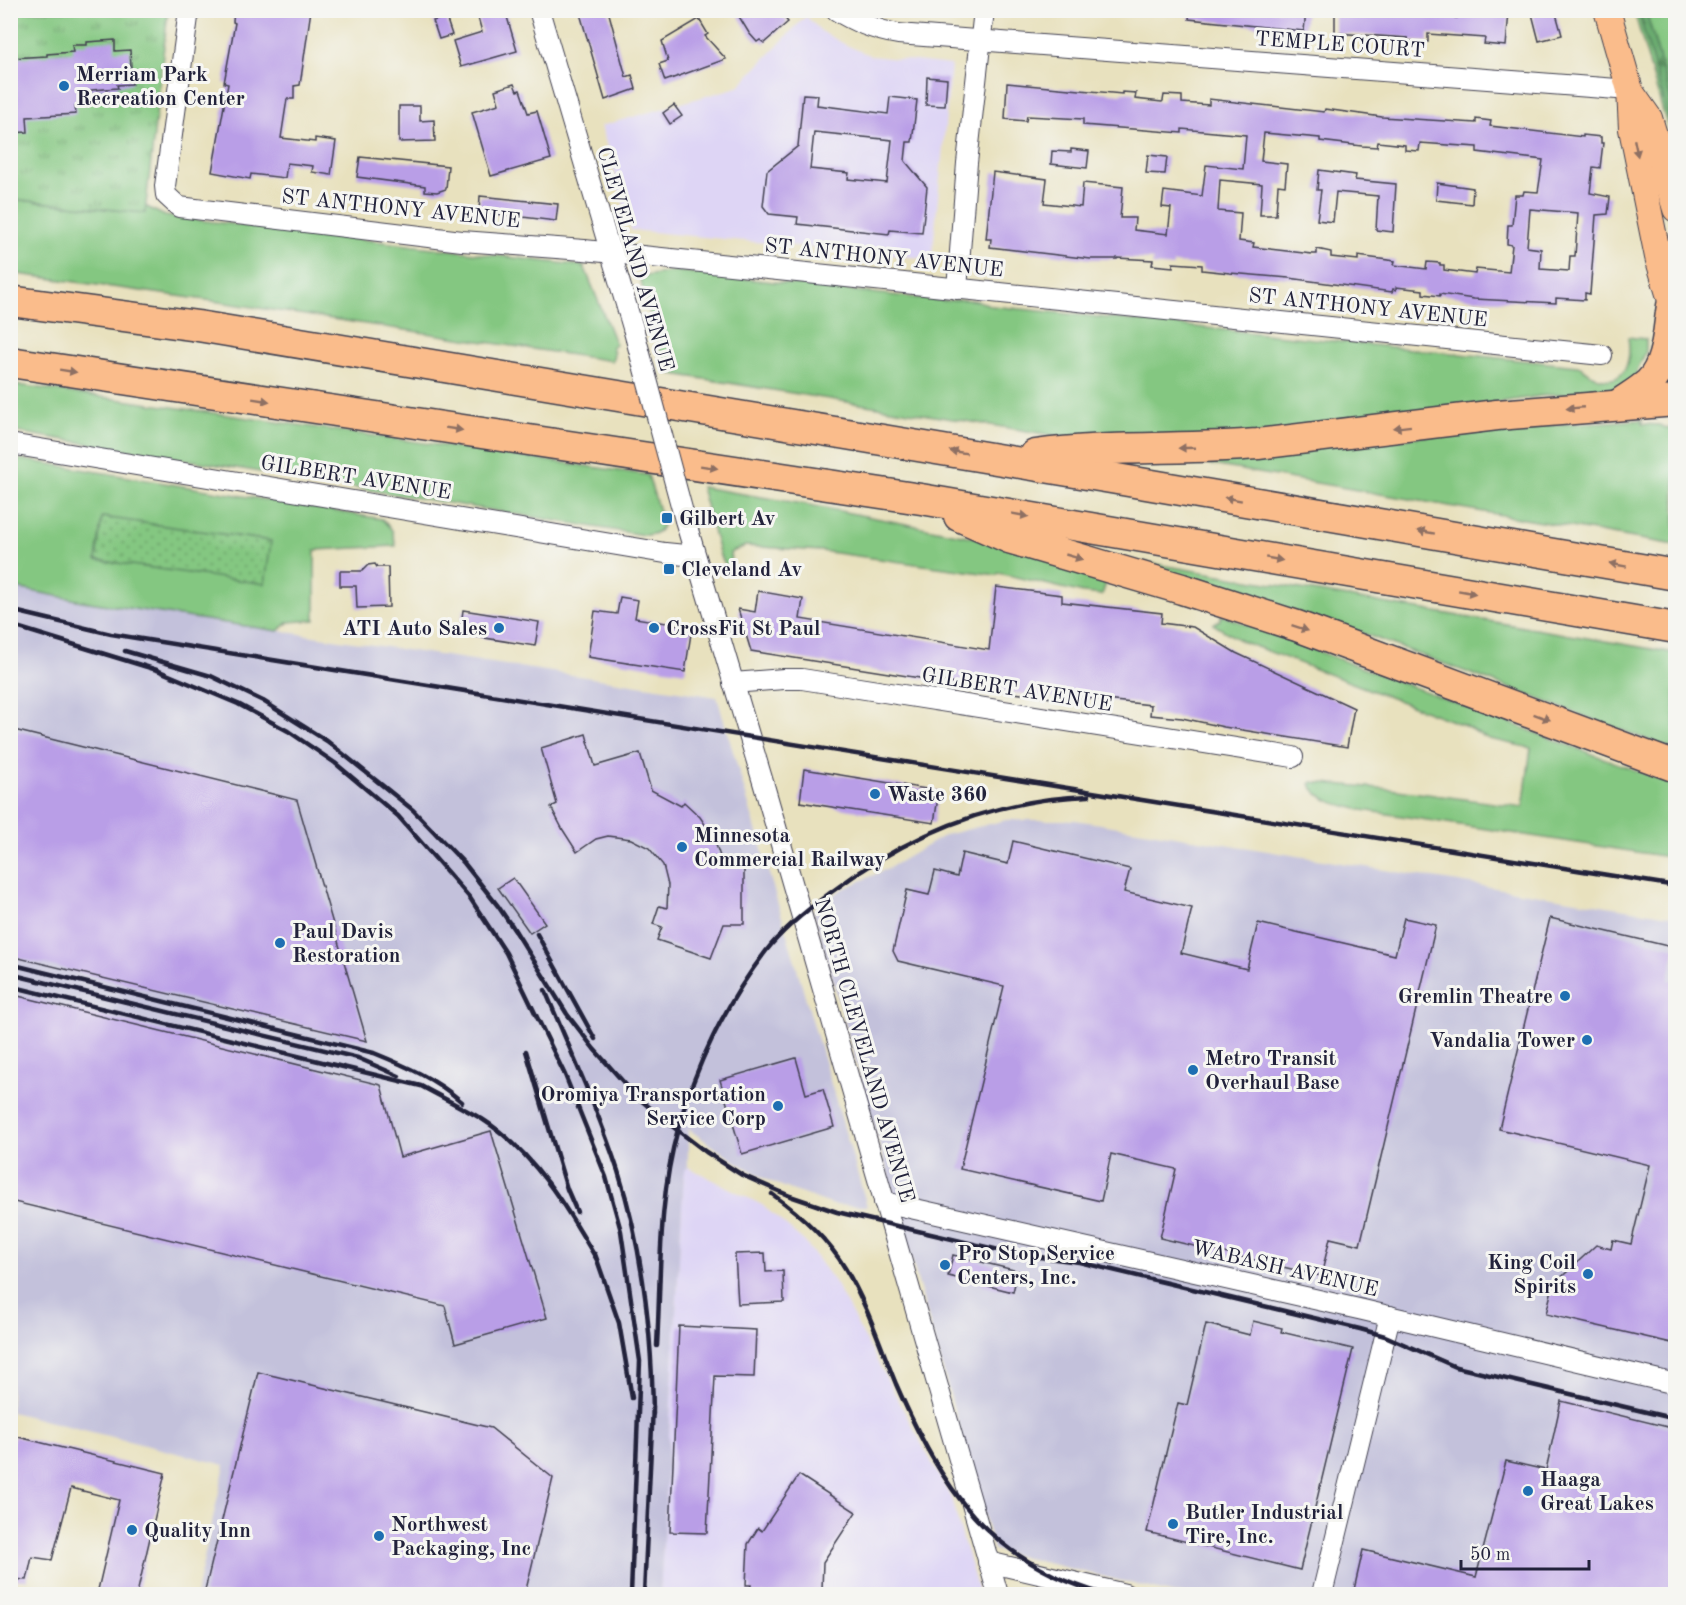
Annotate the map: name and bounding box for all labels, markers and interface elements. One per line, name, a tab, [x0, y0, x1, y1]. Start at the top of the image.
street label: TEMPLE COURT	[1254, 29, 1426, 62]
place label: Merriam Park Recreation Center	[76, 65, 245, 110]
marker: Merriam Park Recreation Center	[57, 79, 71, 93]
one-way arrow	[1632, 139, 1641, 158]
street label: CLEVELAND AVENUE	[592, 145, 677, 374]
street label: ST ANTHONY AVENUE	[280, 187, 521, 232]
street label: ST ANTHONY AVENUE	[763, 236, 1004, 281]
street label: ST ANTHONY AVENUE	[1247, 286, 1488, 331]
one-way arrow	[59, 366, 78, 375]
one-way arrow	[252, 395, 271, 404]
one-way arrow	[1566, 403, 1585, 413]
one-way arrow	[1392, 423, 1411, 432]
one-way arrow	[445, 424, 464, 433]
one-way arrow	[1178, 443, 1197, 453]
one-way arrow	[949, 448, 968, 457]
street label: GILBERT AVENUE	[259, 453, 453, 504]
one-way arrow	[700, 463, 719, 472]
one-way arrow	[1224, 494, 1243, 503]
place label: Gilbert Av	[679, 509, 776, 530]
marker: Gilbert Av	[660, 511, 674, 525]
one-way arrow	[1011, 511, 1030, 520]
one-way arrow	[1416, 527, 1435, 536]
one-way arrow	[1065, 553, 1083, 562]
one-way arrow	[1265, 555, 1284, 564]
place label: Cleveland Av	[681, 560, 802, 581]
one-way arrow	[1608, 560, 1627, 569]
marker: Cleveland Av	[662, 562, 676, 576]
one-way arrow	[1457, 588, 1476, 597]
place label: ATI Auto Sales	[342, 619, 487, 640]
place label: CrossFit St Paul	[666, 619, 820, 640]
marker: ATI Auto Sales	[492, 621, 506, 635]
marker: CrossFit St Paul	[647, 621, 661, 635]
one-way arrow	[1291, 623, 1309, 633]
street label: GILBERT AVENUE	[920, 665, 1114, 716]
one-way arrow	[1533, 713, 1551, 723]
place label: Waste 360	[887, 785, 987, 806]
marker: Waste 360	[868, 787, 882, 801]
place label: Minnesota Commercial Railway	[694, 826, 885, 871]
marker: Minnesota Commercial Railway	[675, 840, 689, 854]
street label: NORTH CLEVELAND AVENUE	[810, 896, 917, 1205]
place label: Paul Davis Restoration	[292, 922, 400, 967]
marker: Paul Davis Restoration	[273, 936, 287, 950]
place label: Gremlin Theatre	[1398, 987, 1553, 1008]
marker: Gremlin Theatre	[1558, 989, 1572, 1003]
place label: Vandalia Tower	[1429, 1031, 1575, 1052]
marker: Vandalia Tower	[1580, 1033, 1594, 1047]
place label: Metro Transit Overhaul Base	[1205, 1049, 1340, 1094]
marker: Metro Transit Overhaul Base	[1186, 1063, 1200, 1077]
place label: Oromiya Transportation Service Corp	[541, 1085, 766, 1130]
marker: Oromiya Transportation Service Corp	[771, 1099, 785, 1113]
street label: WABASH AVENUE	[1189, 1238, 1380, 1301]
place label: Pro Stop Service Centers, Inc.	[957, 1244, 1115, 1289]
place label: King Coil Spirits	[1487, 1253, 1576, 1298]
marker: Pro Stop Service Centers, Inc.	[938, 1258, 952, 1272]
marker: King Coil Spirits	[1581, 1267, 1595, 1281]
place label: Haaga Great Lakes	[1540, 1470, 1654, 1515]
marker: Haaga Great Lakes	[1521, 1484, 1535, 1498]
place label: Butler Industrial Tire, Inc.	[1185, 1503, 1343, 1548]
place label: Northwest Packaging, Inc	[391, 1515, 531, 1560]
marker: Butler Industrial Tire, Inc.	[1166, 1517, 1180, 1531]
place label: Quality Inn	[144, 1521, 251, 1542]
marker: Quality Inn	[125, 1523, 139, 1537]
marker: Northwest Packaging, Inc	[372, 1529, 386, 1543]
scale bar	[1461, 1533, 1588, 1571]
text: 50 m	[1470, 1546, 1510, 1564]

